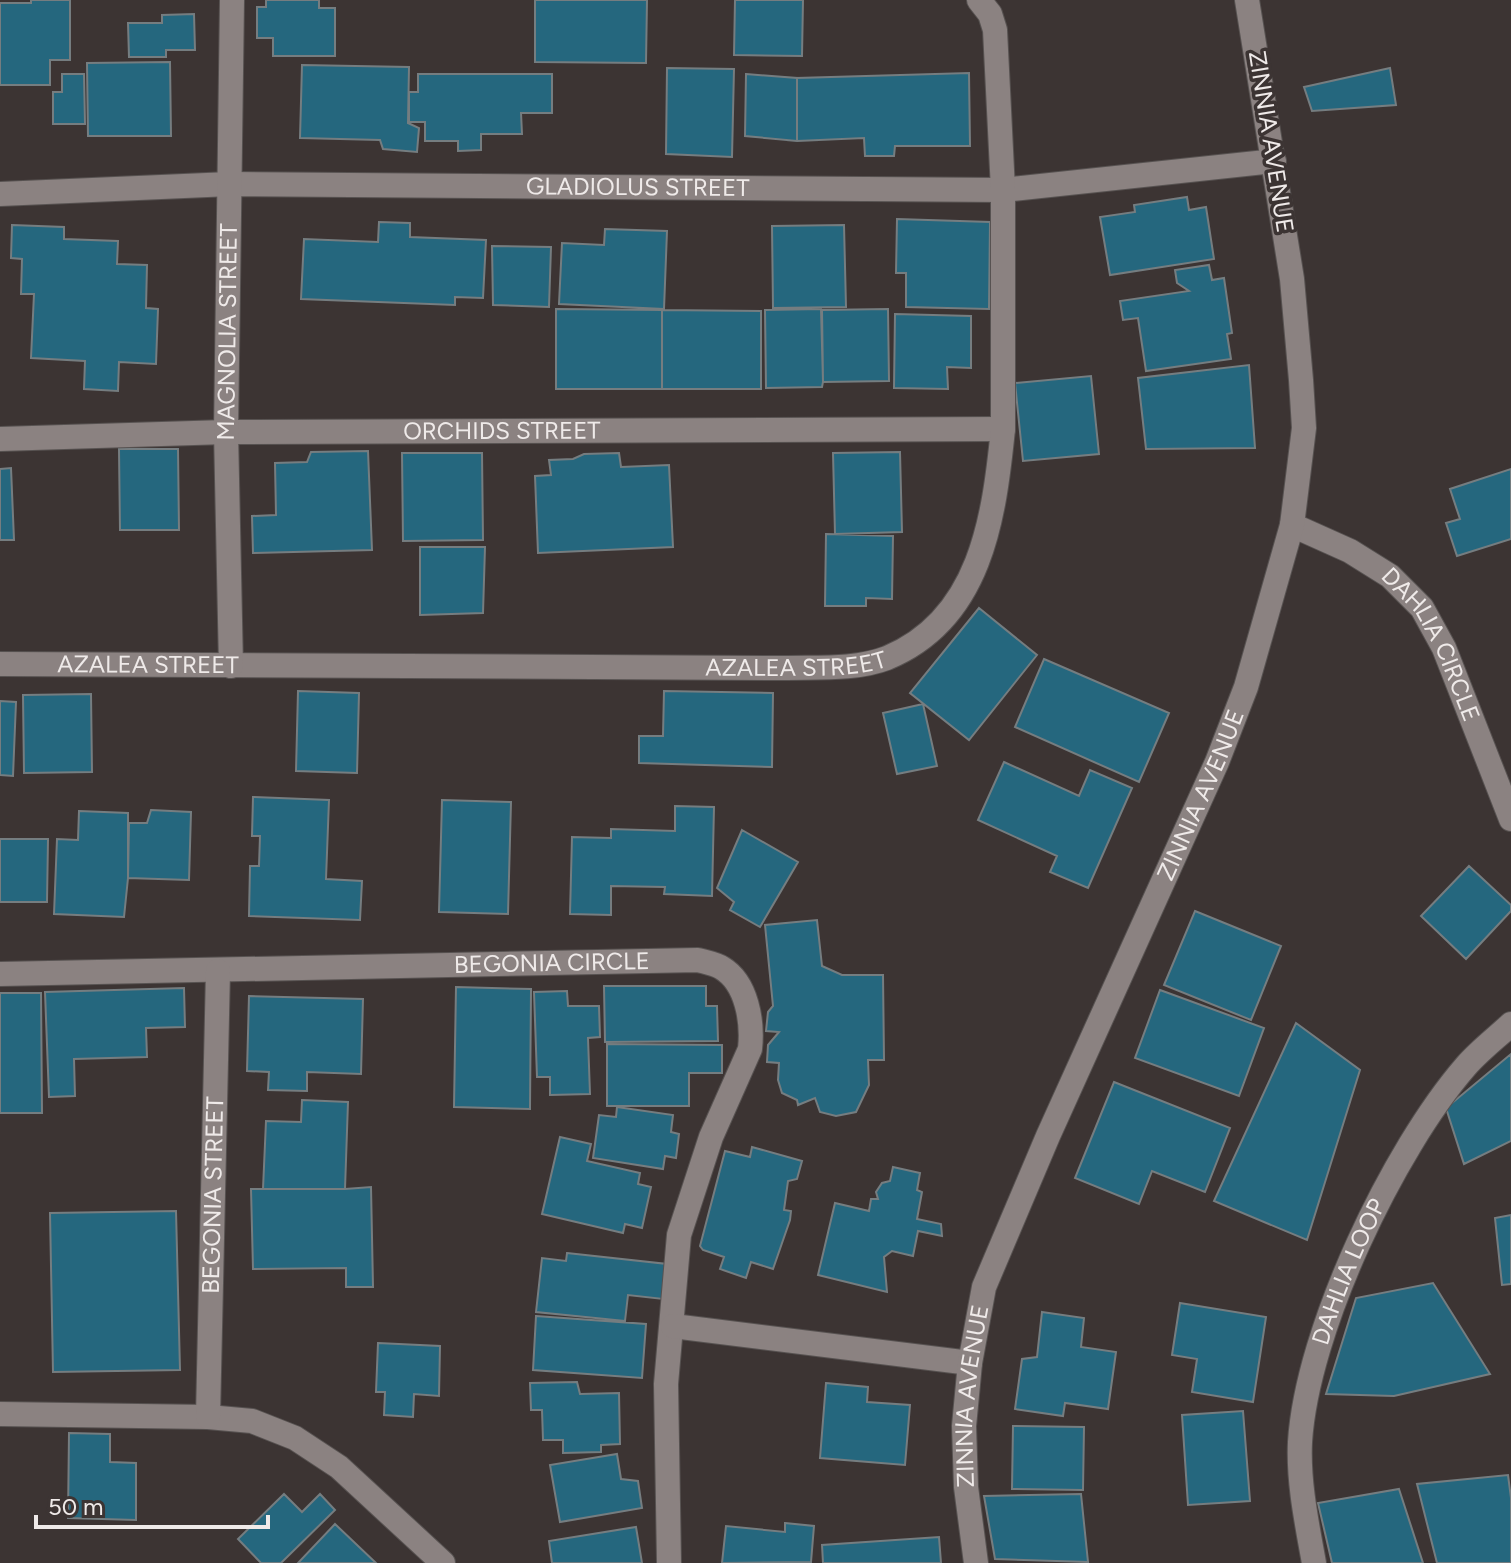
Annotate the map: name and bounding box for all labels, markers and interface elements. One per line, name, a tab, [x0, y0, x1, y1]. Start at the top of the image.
street label: ZINNIA AVENUE	[1243, 49, 1300, 235]
street label: GLADIOLUS STREET	[526, 171, 750, 202]
street label: MAGNOLIA STREET	[211, 223, 243, 441]
street label: ORCHIDS STREET	[403, 416, 601, 445]
street label: DAHLIA CIRCLE	[1376, 561, 1486, 726]
street label: AZALEA STREET	[705, 644, 890, 682]
street label: AZALEA STREET	[57, 649, 239, 679]
street label: ZINNIA AVENUE	[1150, 705, 1250, 885]
street label: BEGONIA CIRCLE	[454, 946, 650, 979]
street label: BEGONIA STREET	[196, 1096, 229, 1294]
street label: DAHLIA LOOP	[1305, 1194, 1392, 1348]
street label: ZINNIA AVENUE	[949, 1302, 994, 1488]
scale bar	[36, 1479, 268, 1529]
text: 50 m	[48, 1492, 104, 1521]

